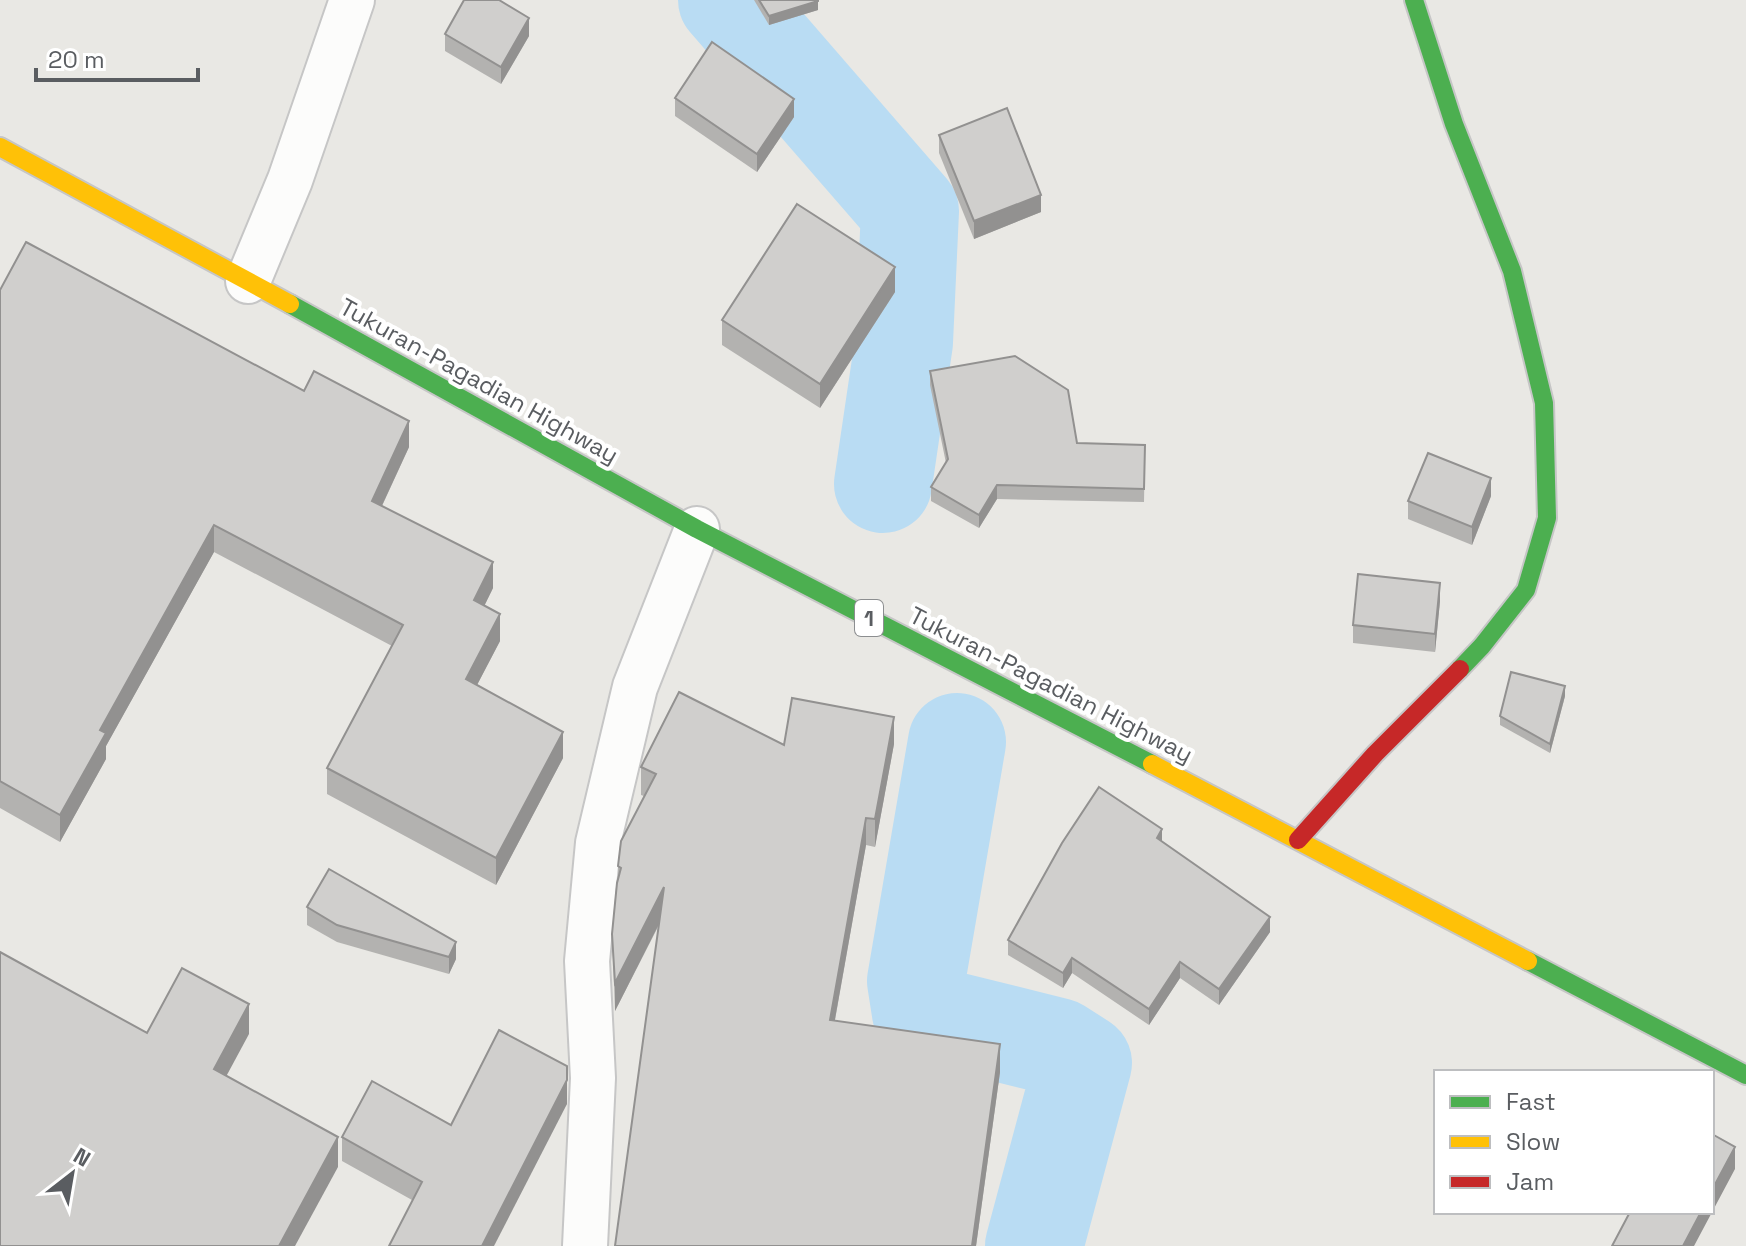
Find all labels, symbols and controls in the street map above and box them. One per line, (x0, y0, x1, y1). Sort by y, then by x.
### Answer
scale bar (36, 32, 198, 82)
text: 20 m (48, 44, 105, 75)
street label: Tukuran-Pagadian Highway (334, 291, 624, 470)
street label: Tukuran-Pagadian Highway (904, 599, 1198, 770)
road number: 1 (855, 600, 883, 636)
legend (1434, 1070, 1714, 1214)
text: Fast (1506, 1086, 1556, 1117)
text: Slow (1506, 1126, 1560, 1157)
north arrow (32, 1134, 112, 1214)
text: N (69, 1141, 96, 1173)
text: Jam (1506, 1166, 1554, 1197)

